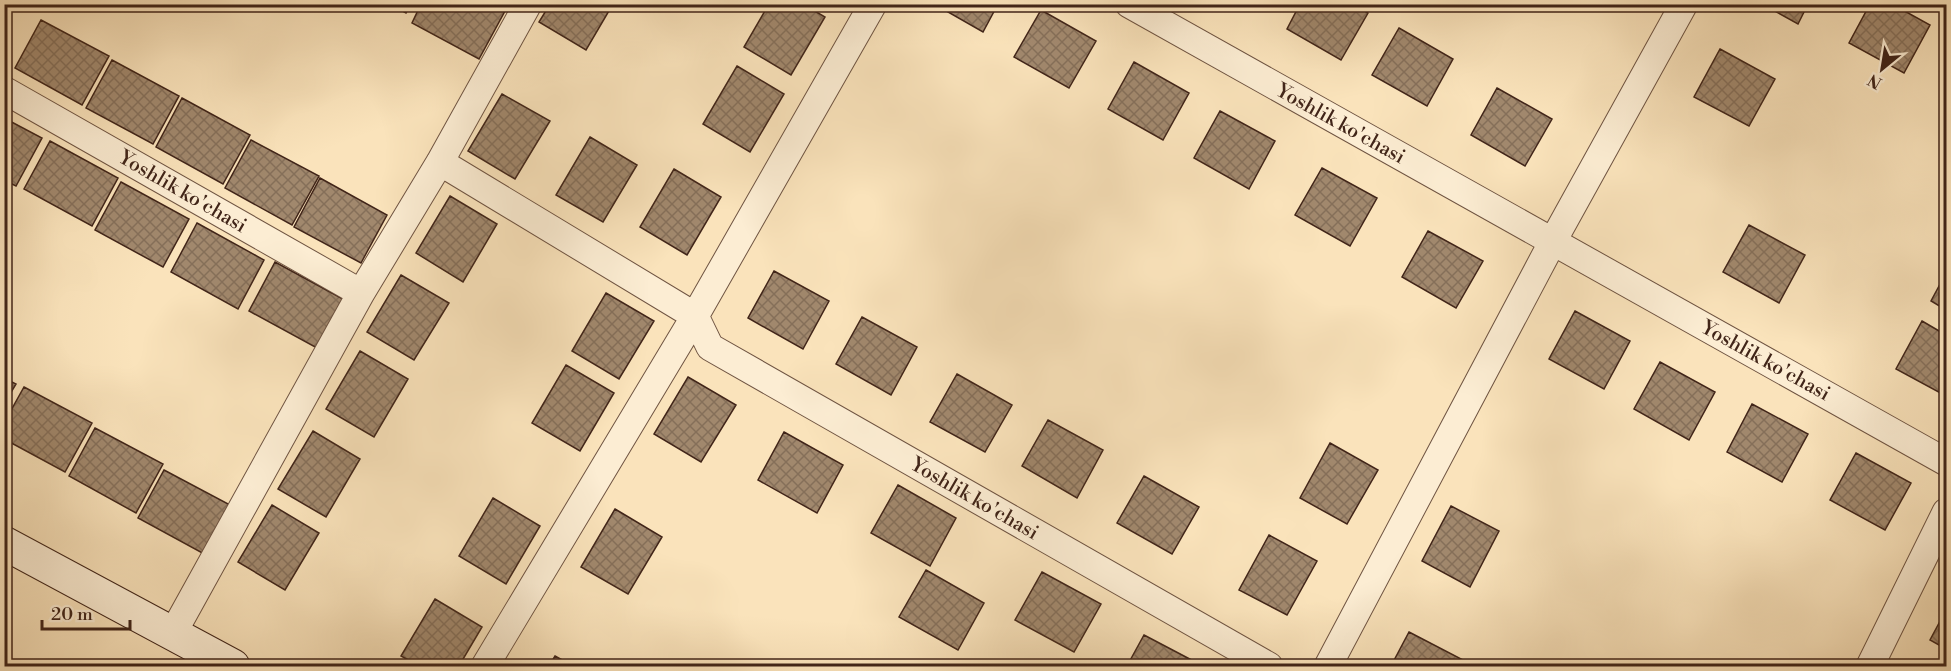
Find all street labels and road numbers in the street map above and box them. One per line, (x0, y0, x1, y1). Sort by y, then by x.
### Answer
street label: Yoshlik ko'chasi (1270, 78, 1410, 170)
street label: Yoshlik ko'chasi (113, 145, 251, 239)
street label: Yoshlik ko'chasi (1695, 315, 1835, 407)
street label: Yoshlik ko'chasi (905, 452, 1043, 546)

